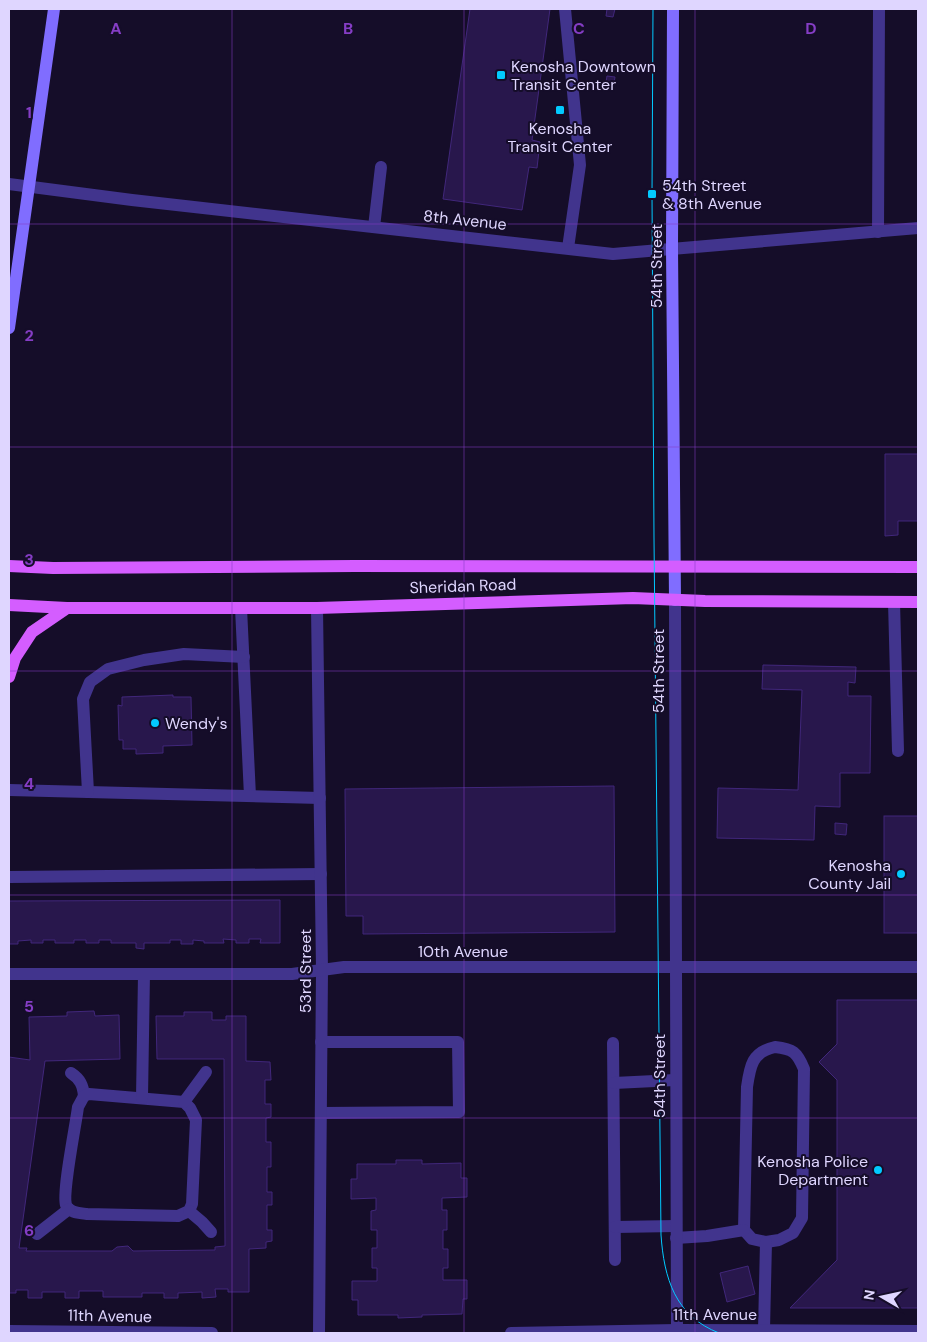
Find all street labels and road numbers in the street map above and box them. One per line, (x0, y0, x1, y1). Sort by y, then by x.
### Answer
street label: 8th Avenue (422, 205, 508, 235)
street label: 54th Street (646, 224, 667, 308)
street label: Sheridan Road (409, 574, 517, 598)
street label: 54th Street (648, 629, 669, 713)
street label: 53rd Street (295, 929, 316, 1013)
street label: 10th Avenue (418, 941, 508, 962)
street label: 54th Street (649, 1034, 670, 1118)
street label: 11th Avenue (673, 1304, 757, 1325)
street label: 11th Avenue (68, 1305, 152, 1327)

